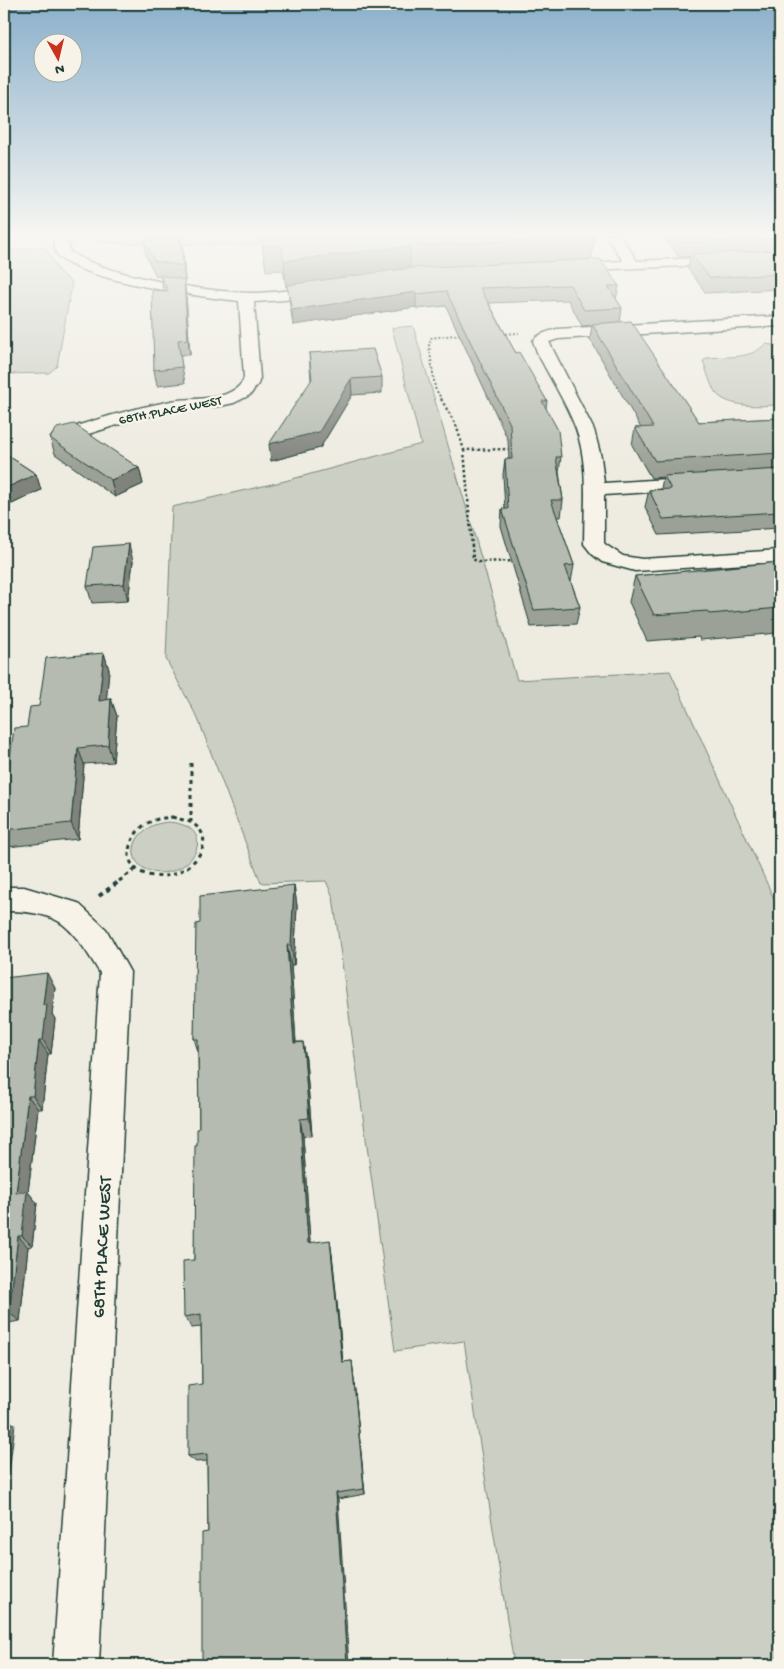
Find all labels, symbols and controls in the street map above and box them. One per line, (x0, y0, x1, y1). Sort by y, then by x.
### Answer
north arrow (32, 32, 82, 82)
text: N (54, 59, 65, 77)
street label: 68TH PLACE WEST (117, 393, 224, 430)
street label: 68TH PLACE WEST (88, 1175, 119, 1319)

